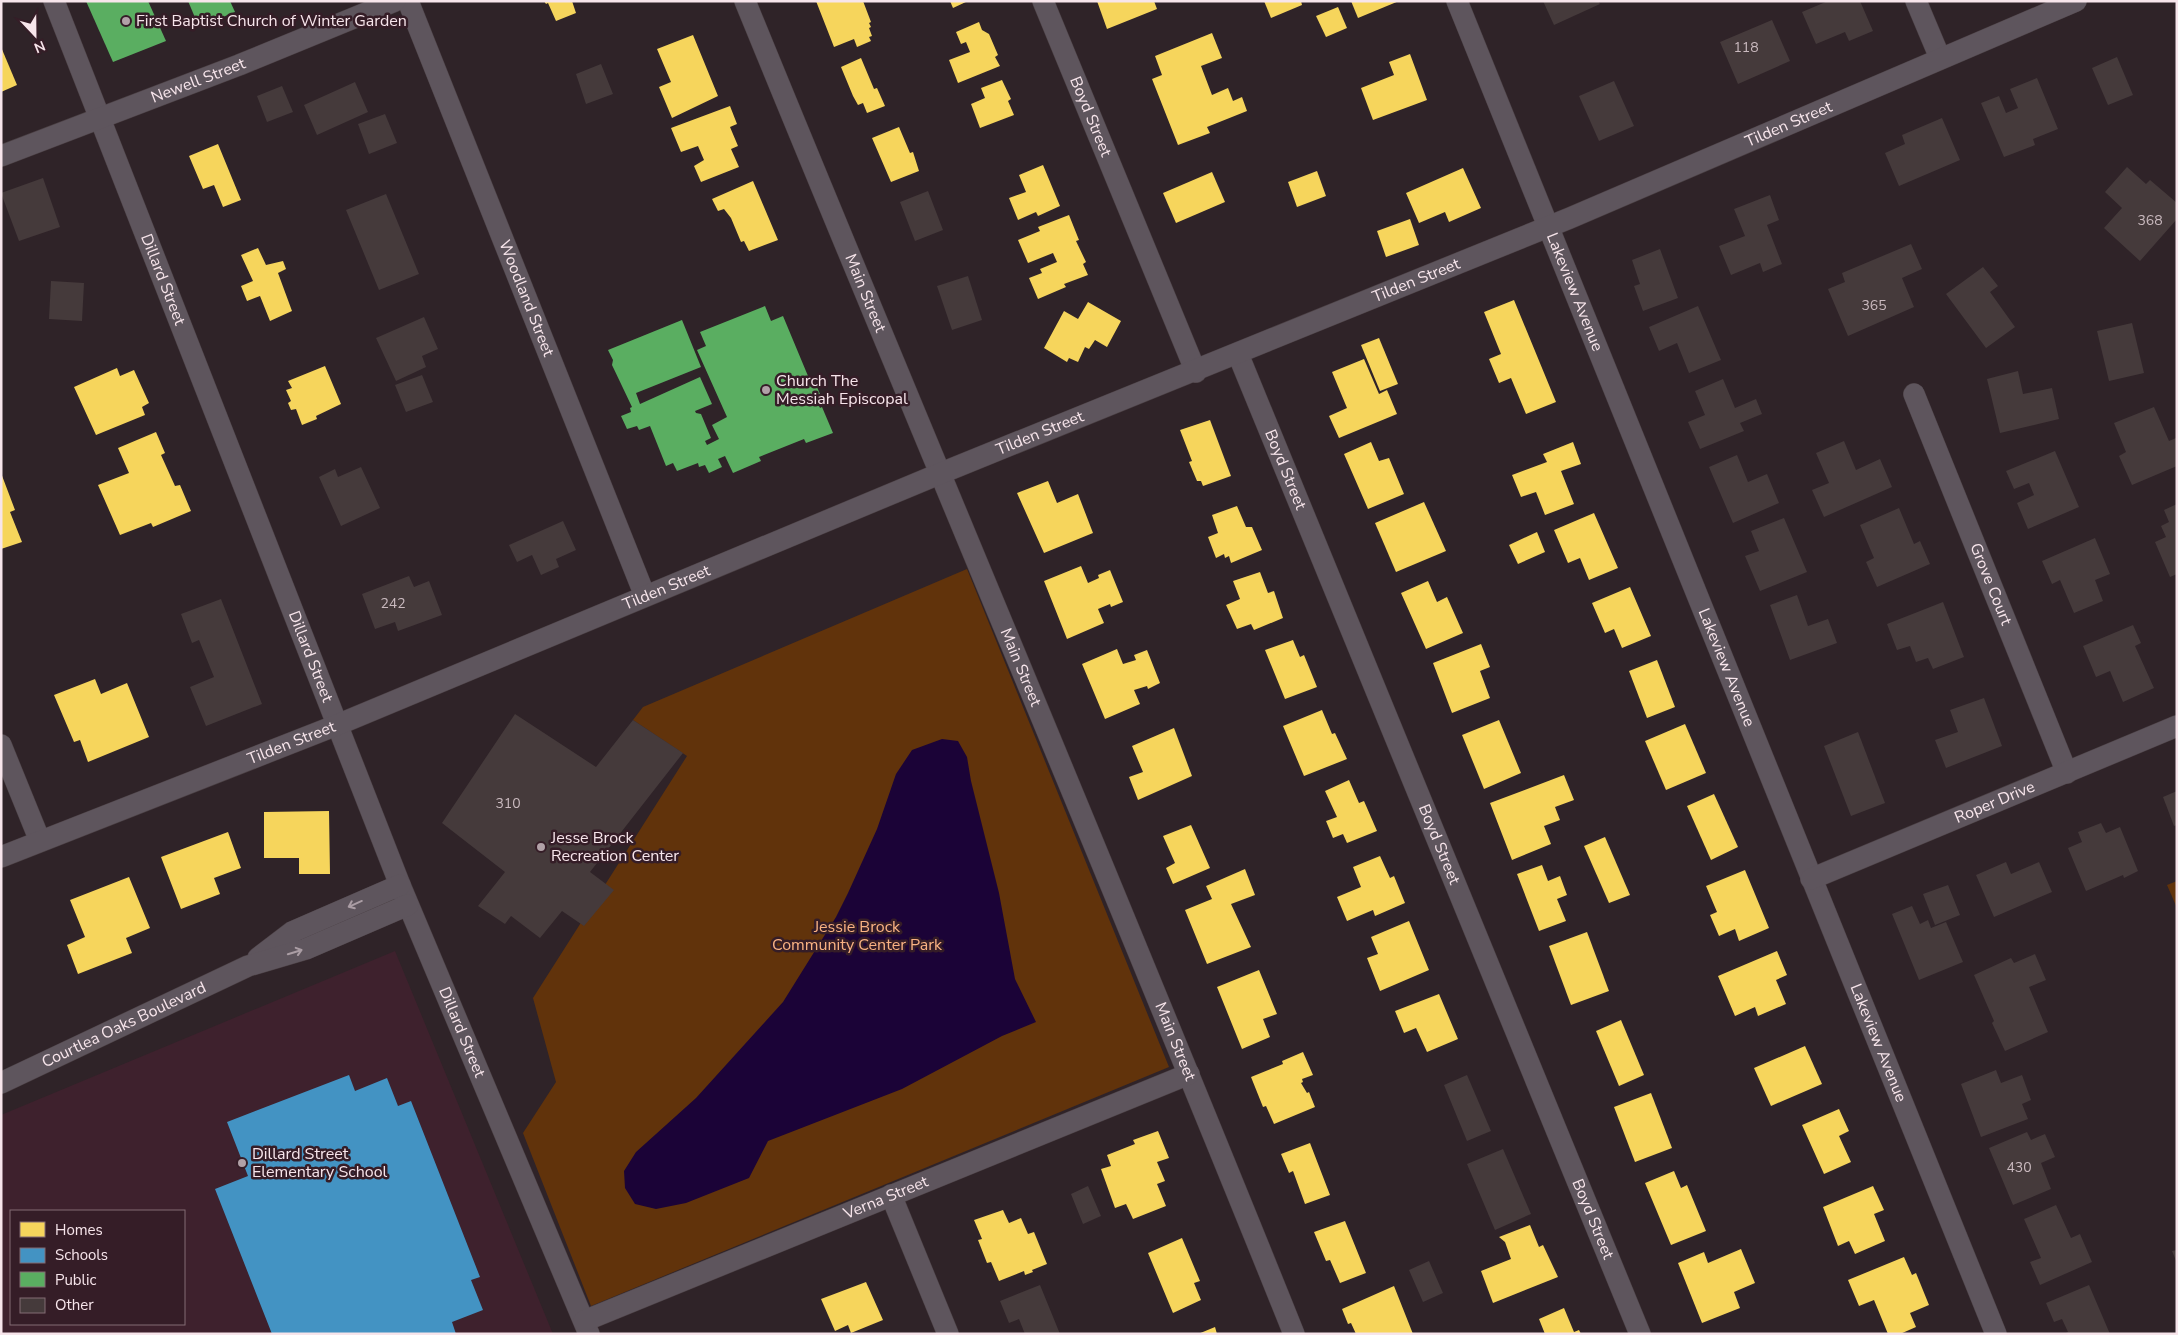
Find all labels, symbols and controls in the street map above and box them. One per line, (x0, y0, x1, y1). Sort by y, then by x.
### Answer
north arrow (10, 10, 60, 60)
place label: First Baptist Church of Winter Garden (136, 10, 407, 32)
marker: First Baptist Church of Winter Garden (120, 15, 132, 27)
text: N (31, 36, 48, 57)
house number: 118 (1733, 38, 1759, 57)
street label: Newell Street (148, 52, 249, 109)
street label: Boyd Street (1064, 73, 1117, 160)
street label: Tilden Street (1742, 96, 1836, 153)
house number: 368 (2137, 211, 2163, 230)
street label: Lakeview Avenue (1541, 230, 1609, 355)
street label: Dillard Street (135, 231, 191, 329)
street label: Woodland Street (493, 237, 560, 360)
street label: Main Street (839, 251, 892, 336)
street label: Tilden Street (1369, 253, 1463, 308)
house number: 365 (1861, 296, 1887, 315)
place label: Church The Messiah Episcopal (776, 370, 908, 410)
marker: Church The Messiah Episcopal (760, 384, 772, 396)
street label: Tilden Street (993, 405, 1087, 461)
street label: Boyd Street (1259, 426, 1312, 513)
street label: Grove Court (1964, 540, 2017, 629)
street label: Tilden Street (619, 559, 714, 616)
house number: 242 (380, 594, 406, 613)
street label: Lakeview Avenue (1693, 605, 1760, 730)
street label: Dillard Street (283, 608, 339, 706)
street label: Main Street (995, 625, 1047, 710)
street label: Tilden Street (244, 716, 339, 770)
street label: Roper Drive (1951, 776, 2038, 829)
house number: 310 (495, 794, 521, 813)
street label: Boyd Street (1413, 801, 1466, 888)
place label: Jesse Brock Recreation Center (550, 827, 679, 867)
marker: Jesse Brock Recreation Center (535, 841, 547, 853)
one-way arrow (348, 900, 363, 910)
park label: Jessie Brock Community Center Park (772, 916, 943, 956)
one-way arrow (287, 947, 303, 957)
street label: Courtlea Oaks Boulevard (38, 976, 210, 1073)
street label: Lakeview Avenue (1845, 981, 1912, 1106)
street label: Dillard Street (433, 984, 491, 1081)
street label: Main Street (1149, 999, 1201, 1084)
place label: Dillard Street Elementary School (252, 1143, 388, 1183)
marker: Dillard Street Elementary School (236, 1157, 248, 1169)
house number: 430 (2006, 1158, 2032, 1177)
street label: Verna Street (839, 1170, 932, 1225)
street label: Boyd Street (1567, 1176, 1619, 1263)
legend (10, 1210, 185, 1325)
text: Homes (55, 1220, 103, 1240)
text: Schools (55, 1245, 108, 1265)
text: Public (55, 1270, 96, 1290)
text: Other (55, 1295, 94, 1315)

